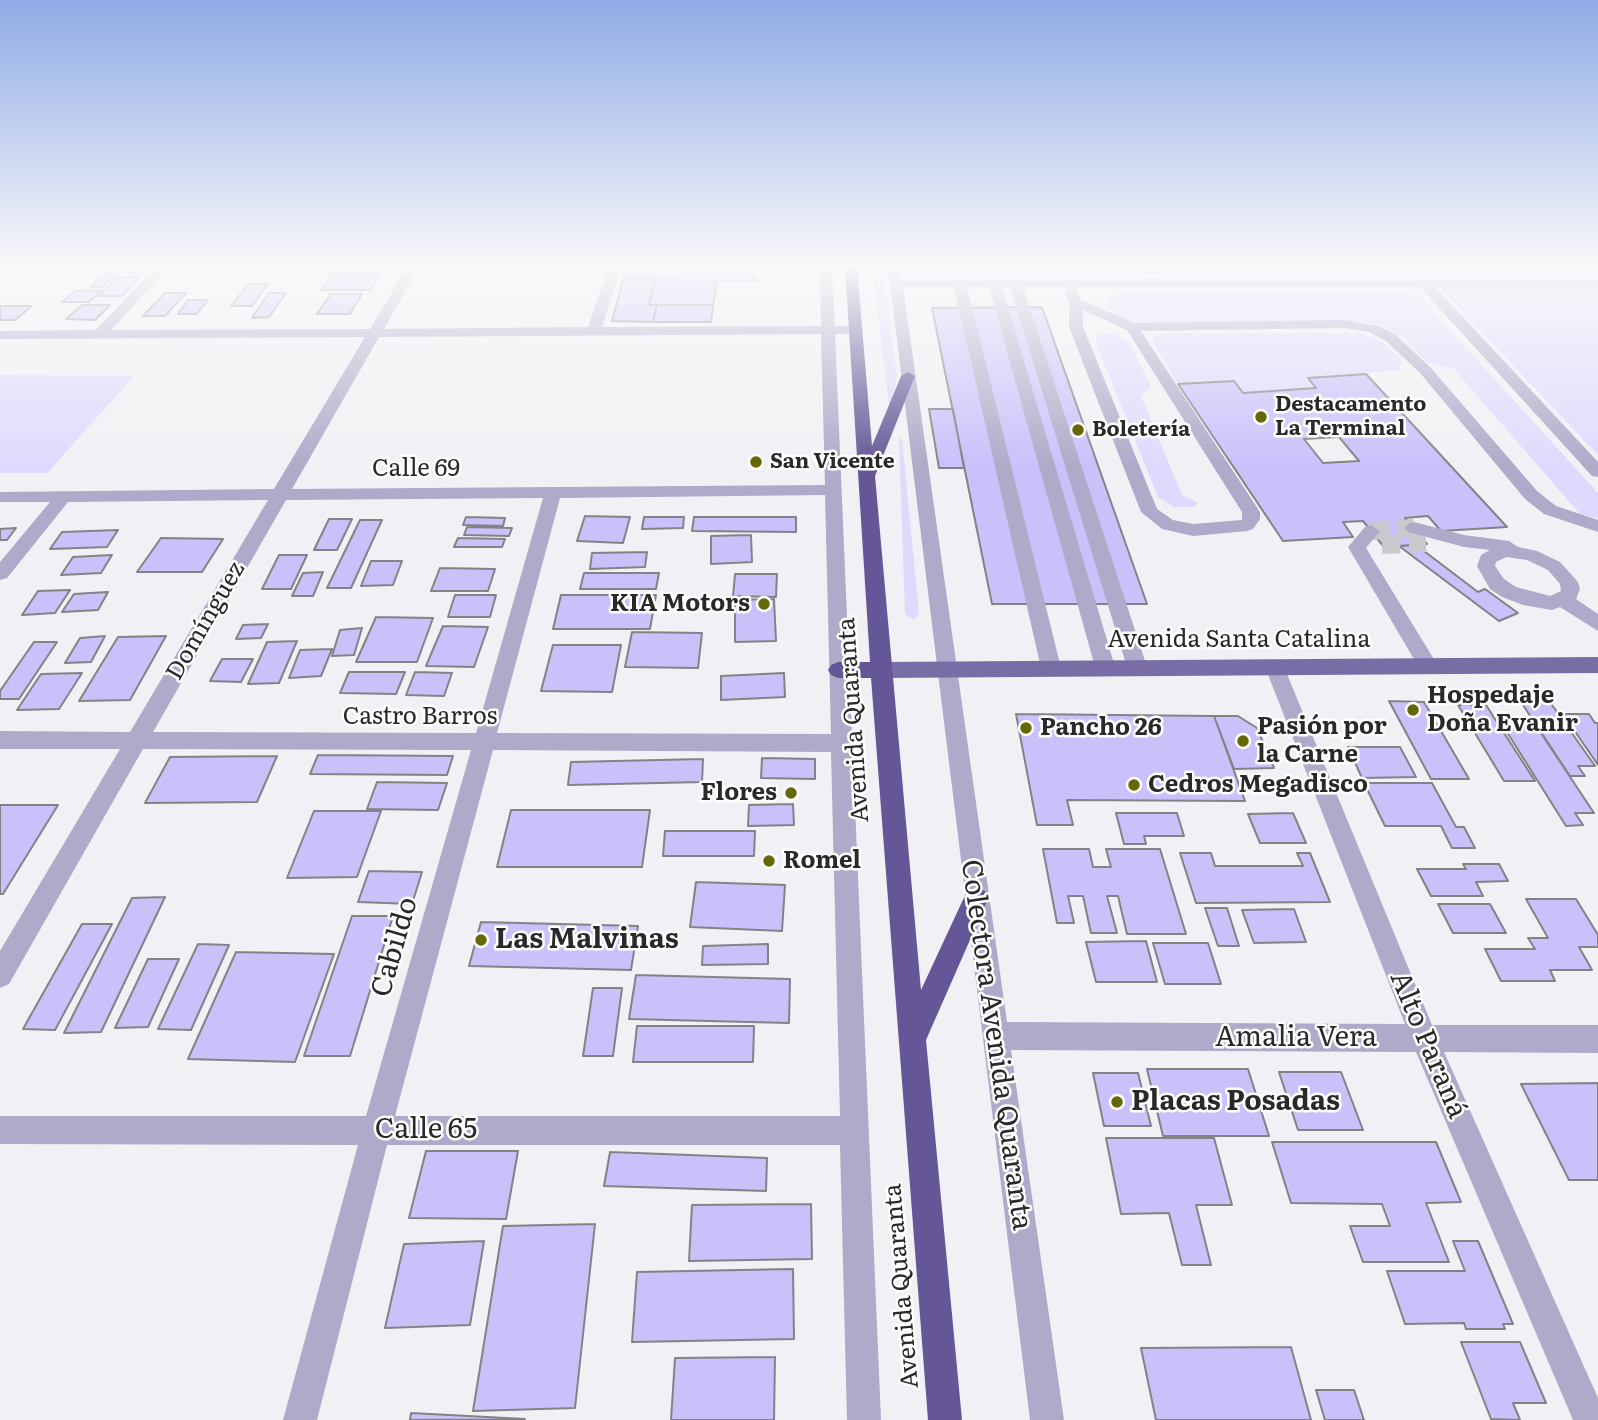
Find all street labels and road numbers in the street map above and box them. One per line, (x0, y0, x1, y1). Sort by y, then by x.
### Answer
street label: Calle 69 (372, 455, 460, 483)
street label: Domínguez (161, 557, 251, 685)
street label: Avenida Quaranta (832, 617, 876, 823)
street label: Avenida Santa Catalina (1108, 626, 1370, 654)
street label: Castro Barros (343, 703, 497, 731)
street label: Colectora Avenida Quaranta (953, 857, 1039, 1233)
street label: Cabildo (365, 893, 425, 1001)
street label: Alto Paraná (1382, 967, 1474, 1123)
street label: Amalia Vera (1215, 1021, 1377, 1055)
street label: Calle 65 (375, 1113, 477, 1147)
street label: Avenida Quaranta (879, 1182, 925, 1390)

